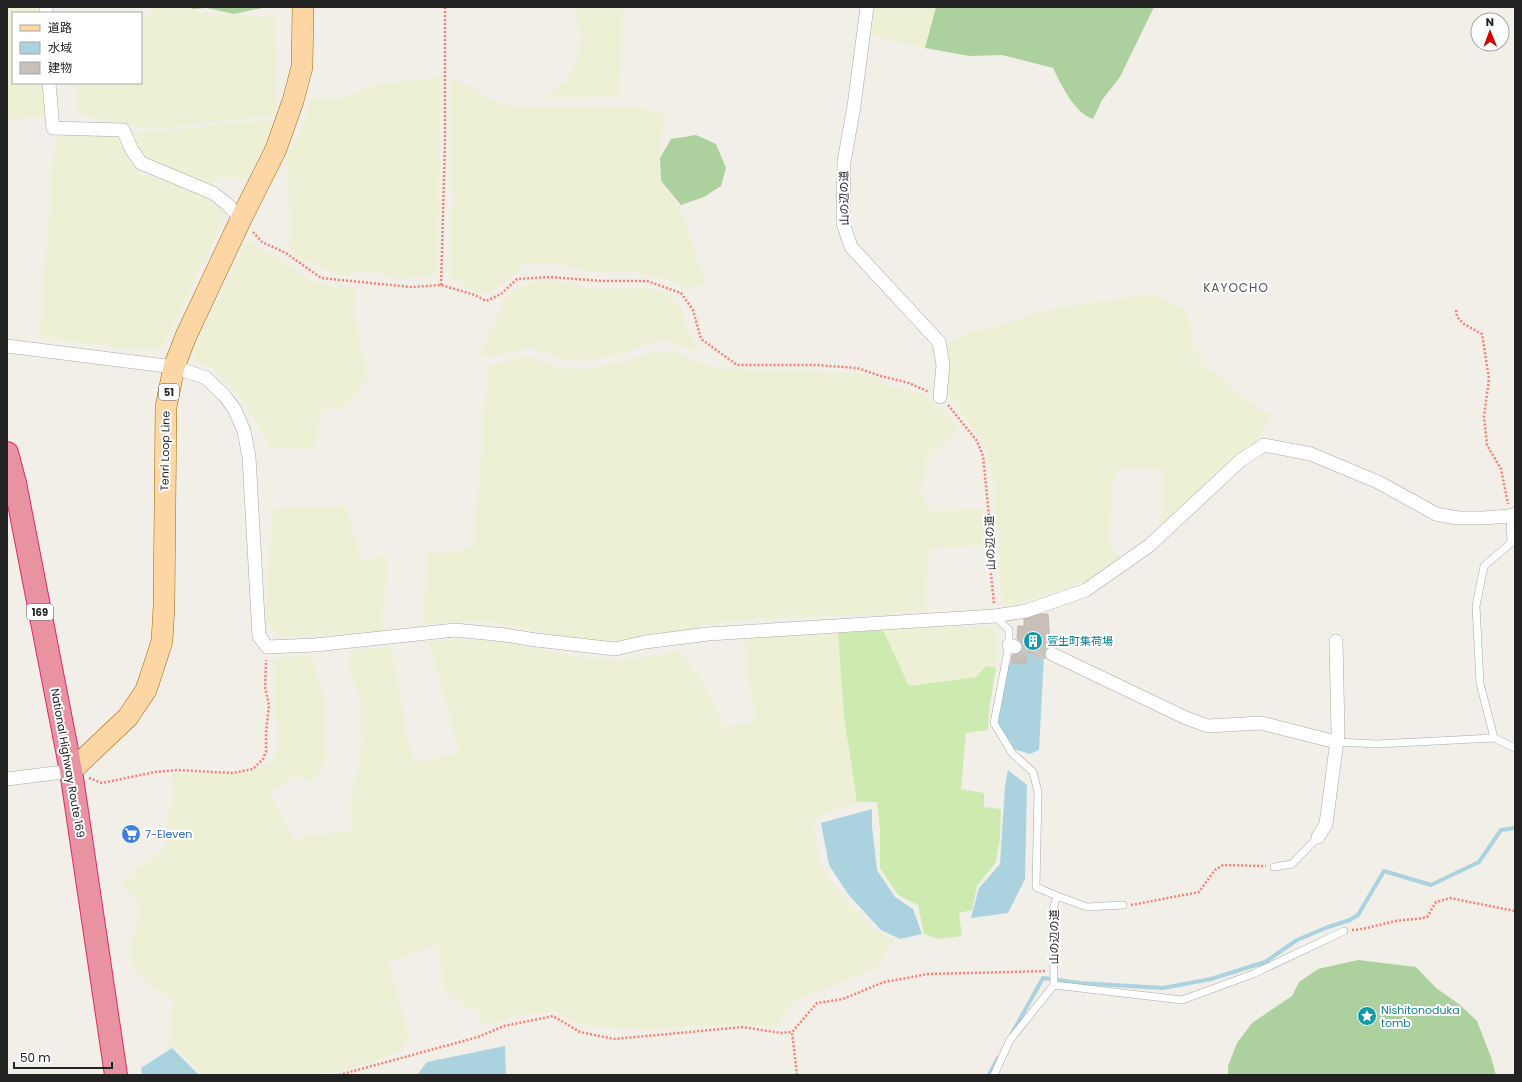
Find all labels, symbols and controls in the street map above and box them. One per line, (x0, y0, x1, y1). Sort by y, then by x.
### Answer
legend (12, 12, 142, 84)
north arrow (1470, 12, 1510, 52)
text: N (1486, 14, 1494, 30)
text: 道路 (48, 19, 72, 36)
text: 水域 (48, 39, 72, 56)
text: 建物 (48, 59, 72, 76)
street label: 山の辺の道 (836, 170, 852, 226)
district label: KAYOCHO (1203, 279, 1269, 296)
road number: 51 (159, 384, 179, 400)
street label: Tenri Loop Line (156, 411, 174, 491)
street label: 山の辺の道 (981, 515, 999, 571)
road number: 169 (27, 604, 53, 620)
building icon: 萱生町集荷場 (1022, 630, 1044, 652)
place label: 萱生町集荷場 (1047, 633, 1113, 649)
street label: National Highway Route 169 (47, 687, 89, 839)
supermarket icon: 7-Eleven (120, 823, 142, 845)
place label: 7-Eleven (145, 826, 192, 842)
street label: 山の辺の道 (1046, 910, 1062, 965)
place label: Nishitonoduka tomb (1381, 1002, 1460, 1031)
place icon: Nishitonoduka tomb (1356, 1005, 1378, 1027)
scale bar (14, 1044, 112, 1070)
text: 50 m (20, 1049, 51, 1066)

